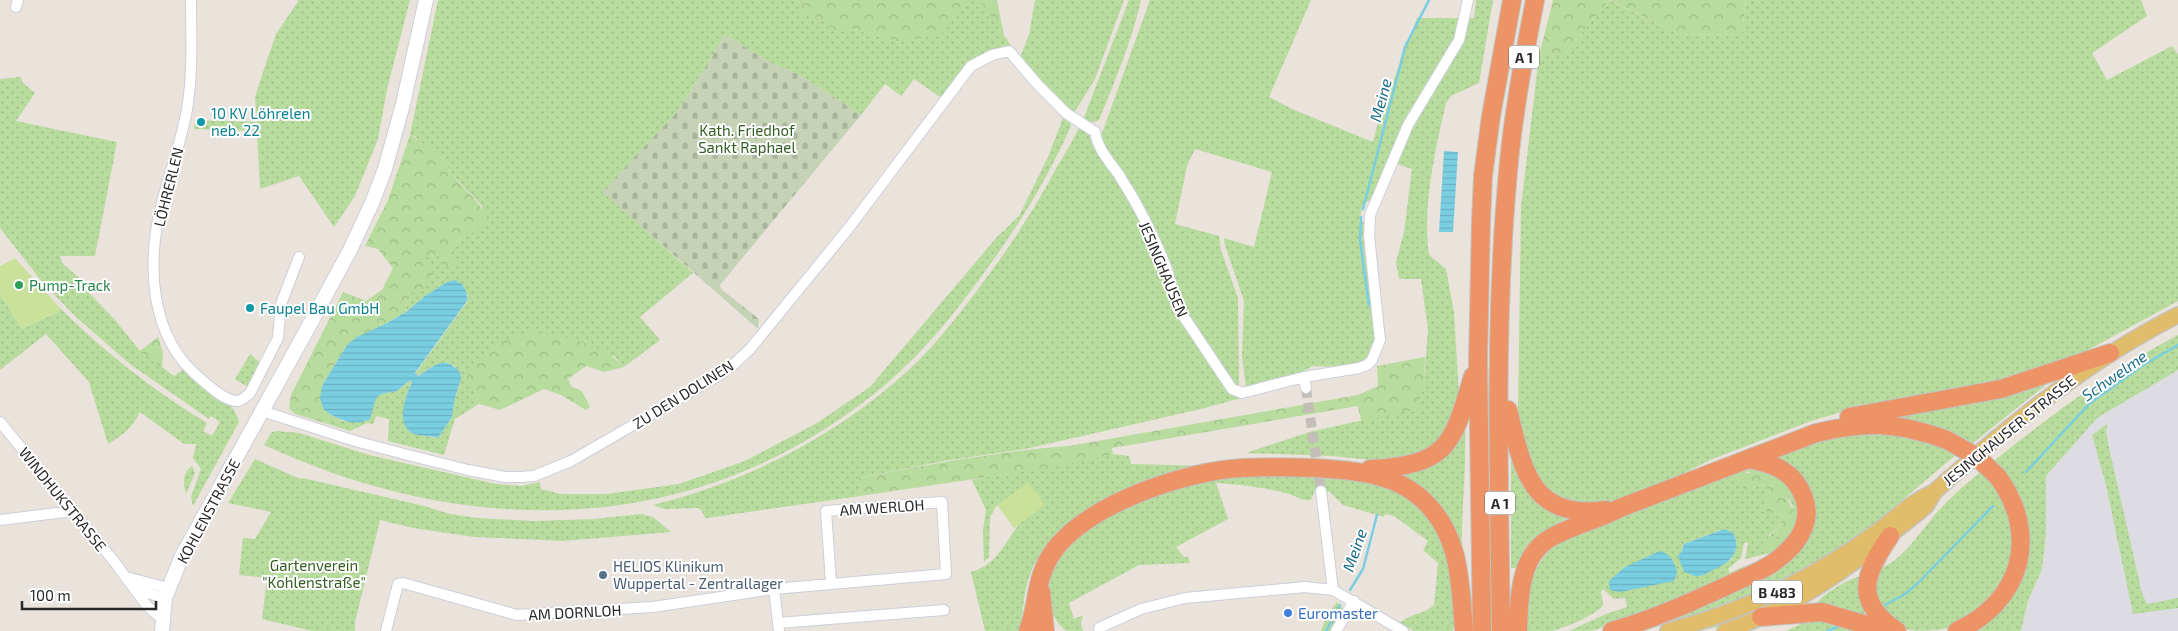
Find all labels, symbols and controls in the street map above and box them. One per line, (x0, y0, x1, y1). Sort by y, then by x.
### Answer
road number: A 1 (1509, 46, 1539, 68)
water label: Meine (1365, 76, 1395, 124)
place label: 10 KV Löhrelen neb. 22 (211, 104, 310, 139)
marker: 10 KV Löhrelen neb. 22 (195, 116, 207, 128)
park label: Kath. Friedhof Sankt Raphael (698, 121, 796, 156)
street label: LÖHRERLEN (149, 145, 187, 229)
street label: JESINGHAUSEN (1136, 218, 1192, 320)
place label: Pump-Track (29, 276, 111, 294)
marker: Pump-Track (13, 279, 25, 291)
place label: Faupel Bau GmbH (260, 299, 379, 317)
marker: Faupel Bau GmbH (244, 302, 256, 314)
water label: Schwelme (2078, 345, 2151, 404)
street label: ZU DEN DOLINEN (629, 356, 737, 432)
street label: JESINGHAUSER STRASSE (1939, 371, 2079, 489)
street label: WINDHUKSTRASSE (16, 443, 110, 555)
street label: KOHLENSTRASSE (173, 455, 243, 567)
road number: A 1 (1485, 492, 1515, 514)
street label: AM WERLOH (839, 495, 925, 519)
water label: Meine (1338, 526, 1370, 574)
park label: Gartenverein "Kohlenstraße" (262, 556, 366, 591)
place label: HELIOS Klinikum Wuppertal - Zentrallager (613, 557, 783, 592)
marker: HELIOS Klinikum Wuppertal - Zentrallager (597, 569, 609, 581)
scale bar (22, 578, 156, 610)
road number: B 483 (1752, 580, 1802, 604)
text: 100 m (30, 586, 71, 604)
street label: AM DORNLOH (528, 601, 622, 623)
place label: Euromaster (1298, 604, 1378, 622)
marker: Euromaster (1282, 607, 1294, 619)

